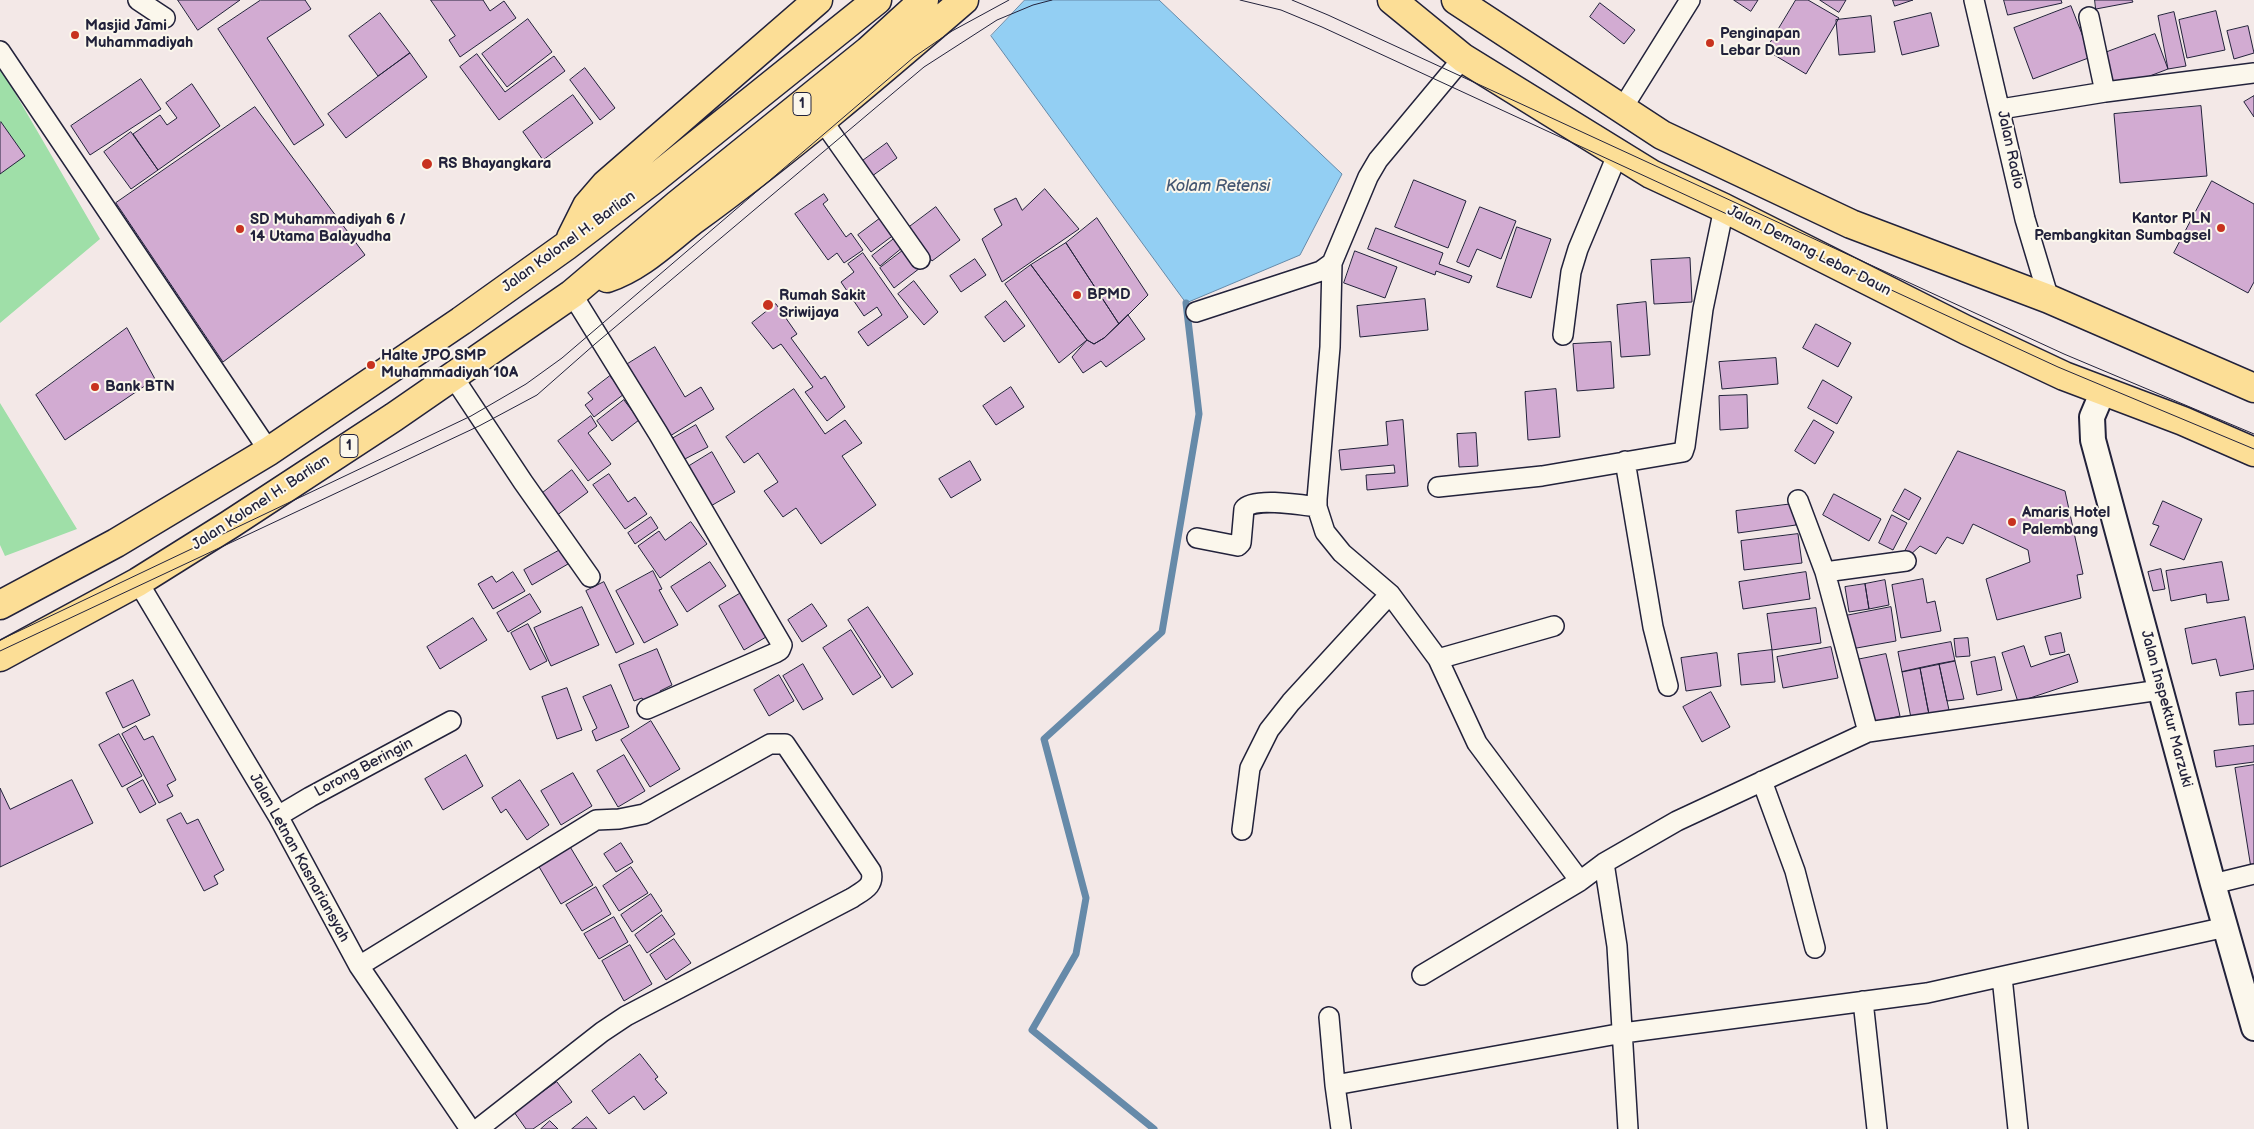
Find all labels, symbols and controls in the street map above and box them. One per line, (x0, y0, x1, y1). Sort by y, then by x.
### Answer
place label: Masjid Jami Muhammadiyah (85, 17, 193, 52)
place label: Penginapan Lebar Daun (1720, 25, 1800, 60)
marker: Masjid Jami Muhammadiyah (69, 29, 81, 41)
marker: Penginapan Lebar Daun (1704, 37, 1716, 49)
road number: 1 (793, 92, 811, 116)
street label: Jalan Radio (1993, 109, 2027, 191)
place label: RS Bhayangkara (438, 155, 551, 173)
marker: RS Bhayangkara (420, 157, 434, 171)
water label: Kolam Retensi (1166, 177, 1270, 197)
street label: Jalan Kolonel H. Barlian (499, 187, 639, 297)
street label: Jalan Demang Lebar Daun (1724, 202, 1894, 300)
place label: Kantor PLN Pembangkitan Sumbagsel (2034, 210, 2211, 245)
place label: SD Muhammadiyah 6 / 14 Utama Balayudha (250, 211, 406, 246)
marker: Kantor PLN Pembangkitan Sumbagsel (2215, 222, 2227, 234)
marker: SD Muhammadiyah 6 / 14 Utama Balayudha (234, 223, 246, 235)
place label: BPMD (1087, 286, 1130, 304)
place label: Rumah Sakit Sriwijaya (779, 287, 866, 322)
marker: BPMD (1071, 289, 1083, 301)
marker: Rumah Sakit Sriwijaya (761, 298, 775, 312)
place label: Halte JPO SMP Muhammadiyah 10A (381, 347, 518, 382)
marker: Halte JPO SMP Muhammadiyah 10A (365, 359, 377, 371)
place label: Bank BTN (105, 378, 175, 396)
marker: Bank BTN (89, 381, 101, 393)
road number: 1 (340, 434, 358, 458)
street label: Jalan Kolonel H. Barlian (189, 452, 333, 554)
place label: Amaris Hotel Palembang (2022, 504, 2110, 539)
marker: Amaris Hotel Palembang (2006, 516, 2018, 528)
street label: Jalan Inspektur Marzuki (2136, 628, 2196, 790)
street label: Lorong Beringin (312, 735, 416, 801)
street label: Jalan Letnan Kasnariansyah (245, 770, 353, 946)

